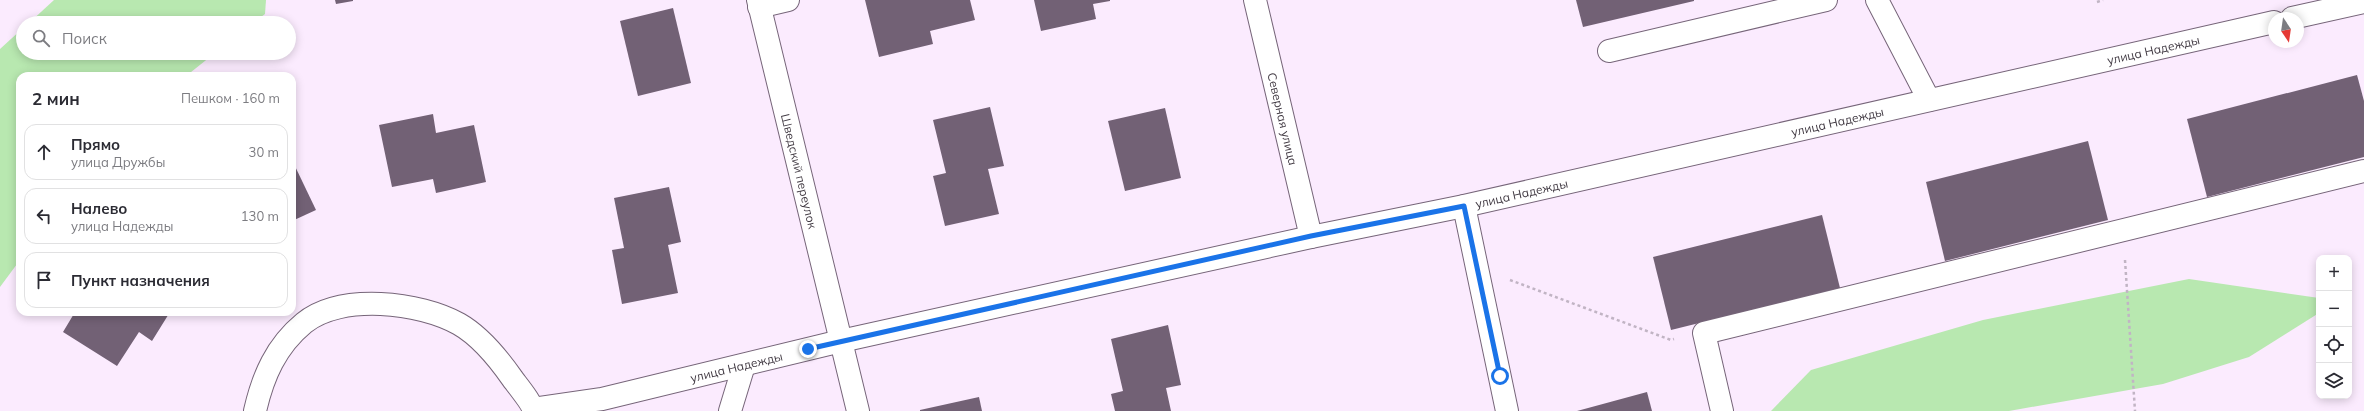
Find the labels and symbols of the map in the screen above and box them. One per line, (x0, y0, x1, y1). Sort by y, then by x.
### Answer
north arrow (2268, 12, 2304, 48)
street label: улица Надежды (2106, 32, 2201, 67)
street label: Северная улица (1265, 71, 1301, 167)
street label: улица Надежды (1790, 103, 1885, 139)
street label: Шведский переулок (778, 112, 821, 231)
street label: улица Надежды (1474, 175, 1569, 211)
route end (799, 340, 817, 358)
street label: улица Надежды (689, 348, 784, 385)
route start (1491, 367, 1509, 385)

